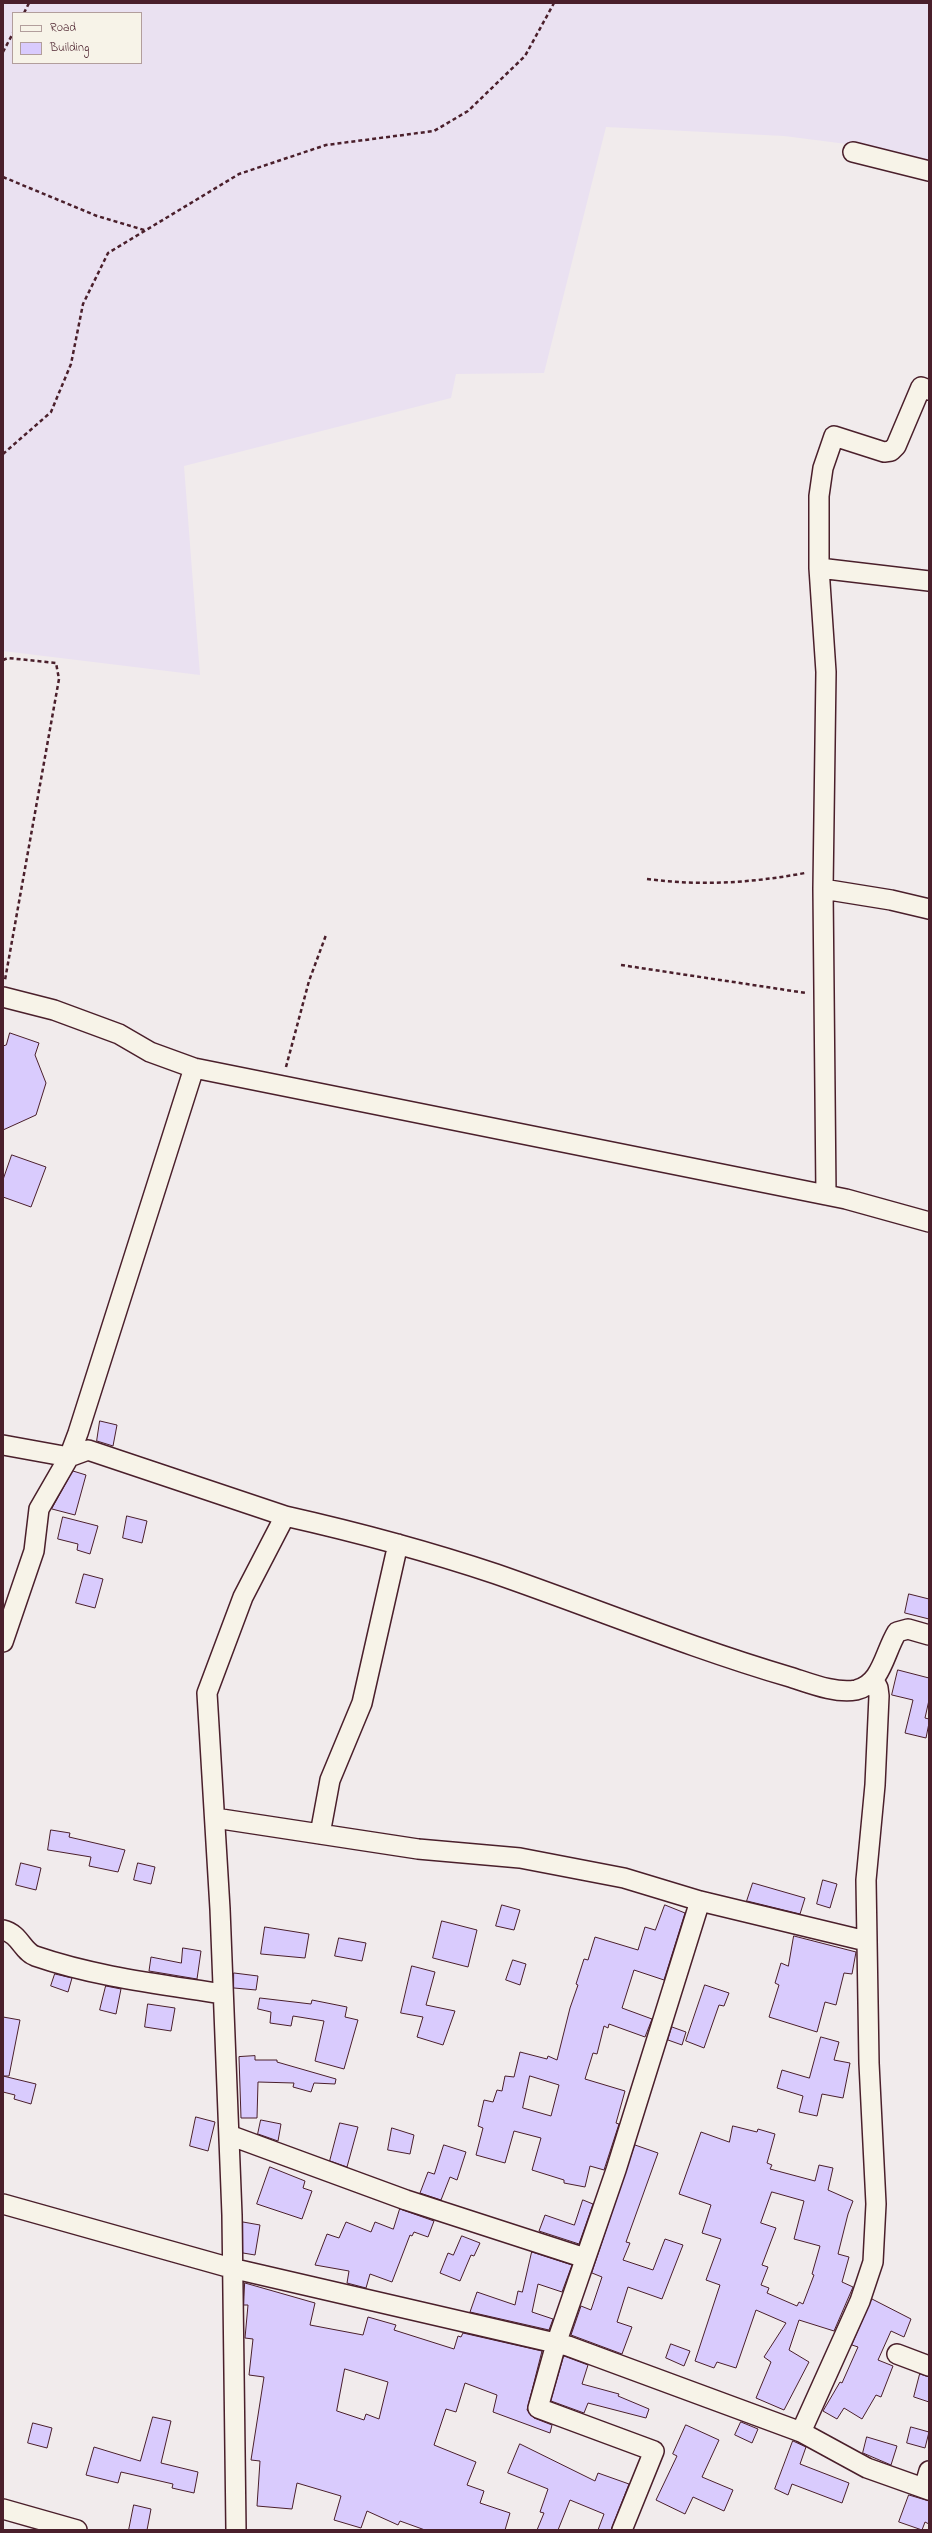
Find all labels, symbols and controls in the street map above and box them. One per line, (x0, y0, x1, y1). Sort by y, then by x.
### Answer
legend (12, 12, 142, 64)
text: Road (50, 19, 76, 37)
text: Building (50, 39, 89, 57)

